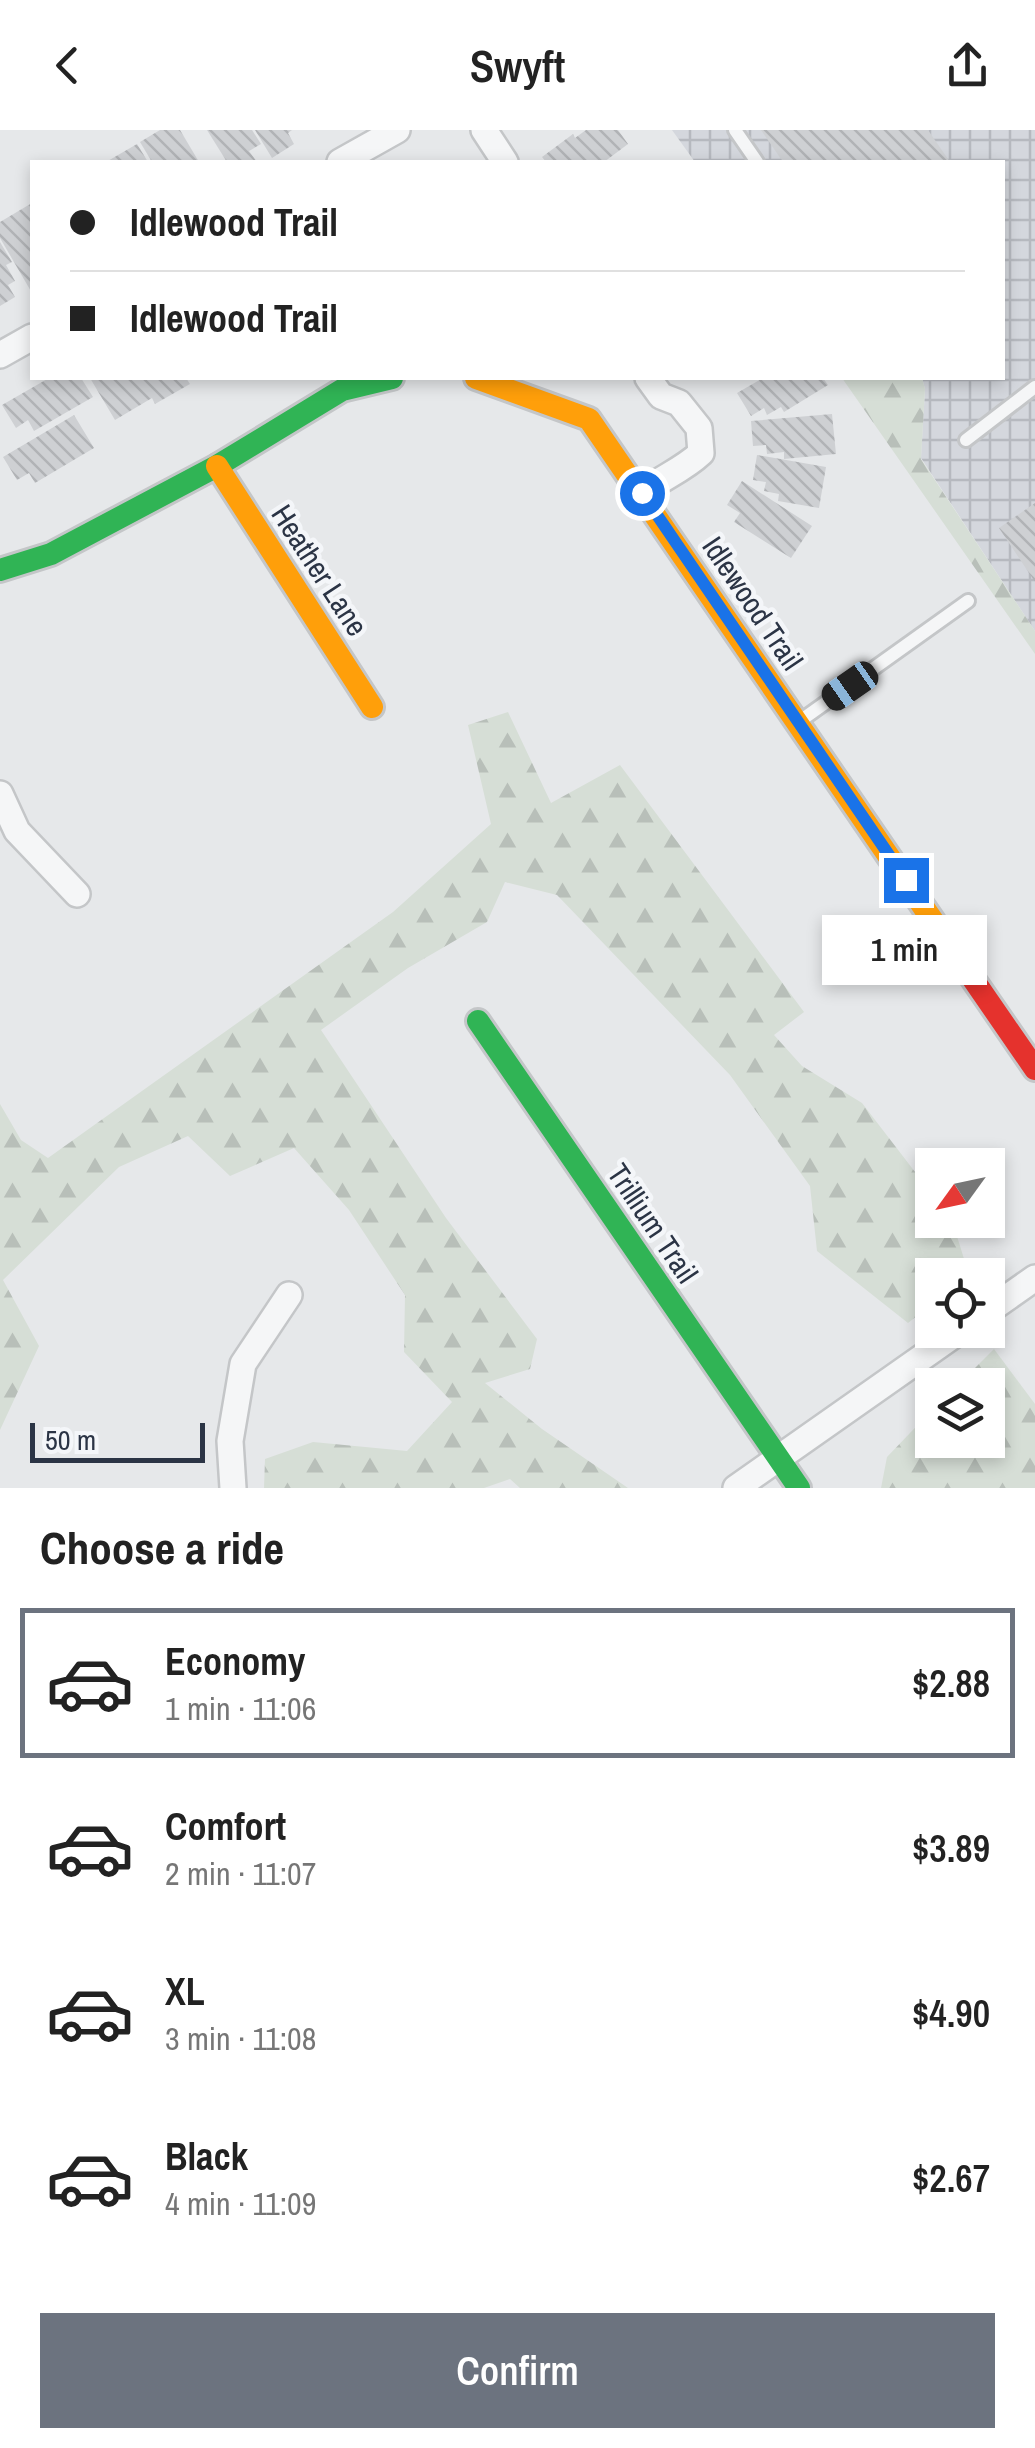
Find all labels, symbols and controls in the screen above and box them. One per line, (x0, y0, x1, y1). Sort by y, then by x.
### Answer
text: Swyft (470, 35, 565, 96)
icon: back (40, 38, 95, 93)
icon: share (940, 38, 995, 93)
text: Idlewood Trail (130, 197, 338, 248)
text: Idlewood Trail (130, 293, 338, 344)
route start (620, 471, 665, 516)
street label: Heather Lane (263, 497, 377, 643)
street label: Idlewood Trail (694, 528, 812, 678)
car (817, 657, 883, 715)
route end (884, 858, 929, 903)
callout: 1 min (824, 915, 988, 985)
text: 1 min (871, 928, 938, 971)
north arrow (915, 1148, 1005, 1238)
map controls (915, 1148, 1005, 1458)
street label: Trillium Trail (598, 1156, 708, 1290)
button: locate (915, 1258, 1005, 1348)
button: layers (915, 1368, 1005, 1458)
scale bar (30, 1418, 205, 1462)
text: 50 m (45, 1421, 96, 1459)
text: Choose a ride (40, 1517, 284, 1578)
text: Economy (165, 1636, 305, 1687)
icon: car (45, 1638, 135, 1728)
text: $2.88 (912, 1658, 990, 1709)
text: 1 min · 11:06 (165, 1687, 316, 1730)
text: Comfort (165, 1801, 286, 1852)
icon: car (45, 1803, 135, 1893)
text: $3.89 (912, 1823, 990, 1874)
text: 2 min · 11:07 (165, 1852, 316, 1895)
text: XL (165, 1966, 205, 2017)
icon: car (45, 1968, 135, 2058)
text: $4.90 (912, 1988, 990, 2039)
text: 3 min · 11:08 (165, 2017, 316, 2060)
text: Black (165, 2131, 248, 2182)
icon: car (45, 2133, 135, 2223)
text: $2.67 (912, 2153, 990, 2204)
text: 4 min · 11:09 (165, 2182, 316, 2225)
button: Confirm (40, 2313, 995, 2428)

